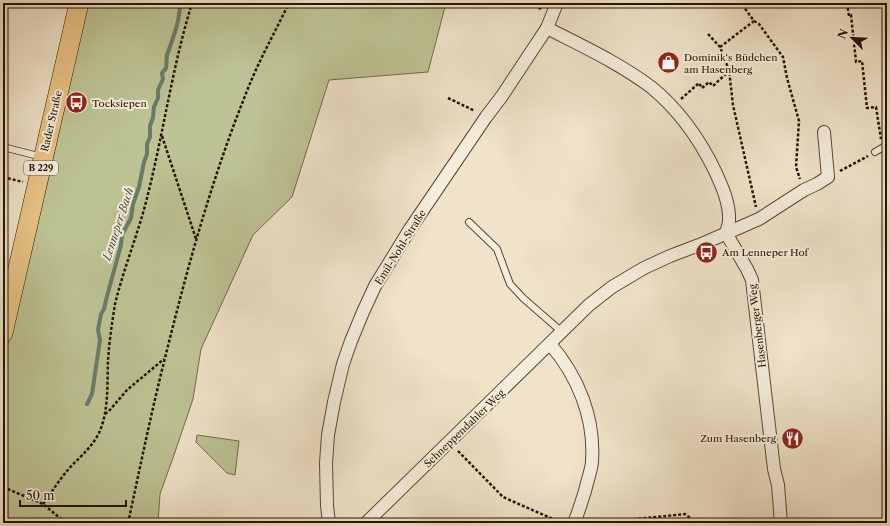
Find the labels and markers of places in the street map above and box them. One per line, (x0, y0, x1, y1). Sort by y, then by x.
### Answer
shop icon: Dominik‘s Büdchen am Hasenberg (655, 50, 681, 76)
place label: Dominik‘s Büdchen am Hasenberg (684, 51, 778, 76)
bus stop icon: Tocksiepen (64, 90, 90, 116)
place label: Tocksiepen (92, 97, 147, 110)
bus stop icon: Am Lenneper Hof (693, 239, 719, 265)
place label: Am Lenneper Hof (721, 246, 810, 259)
restaurant icon: Zum Hasenberg (779, 425, 805, 451)
place label: Zum Hasenberg (700, 432, 777, 445)

